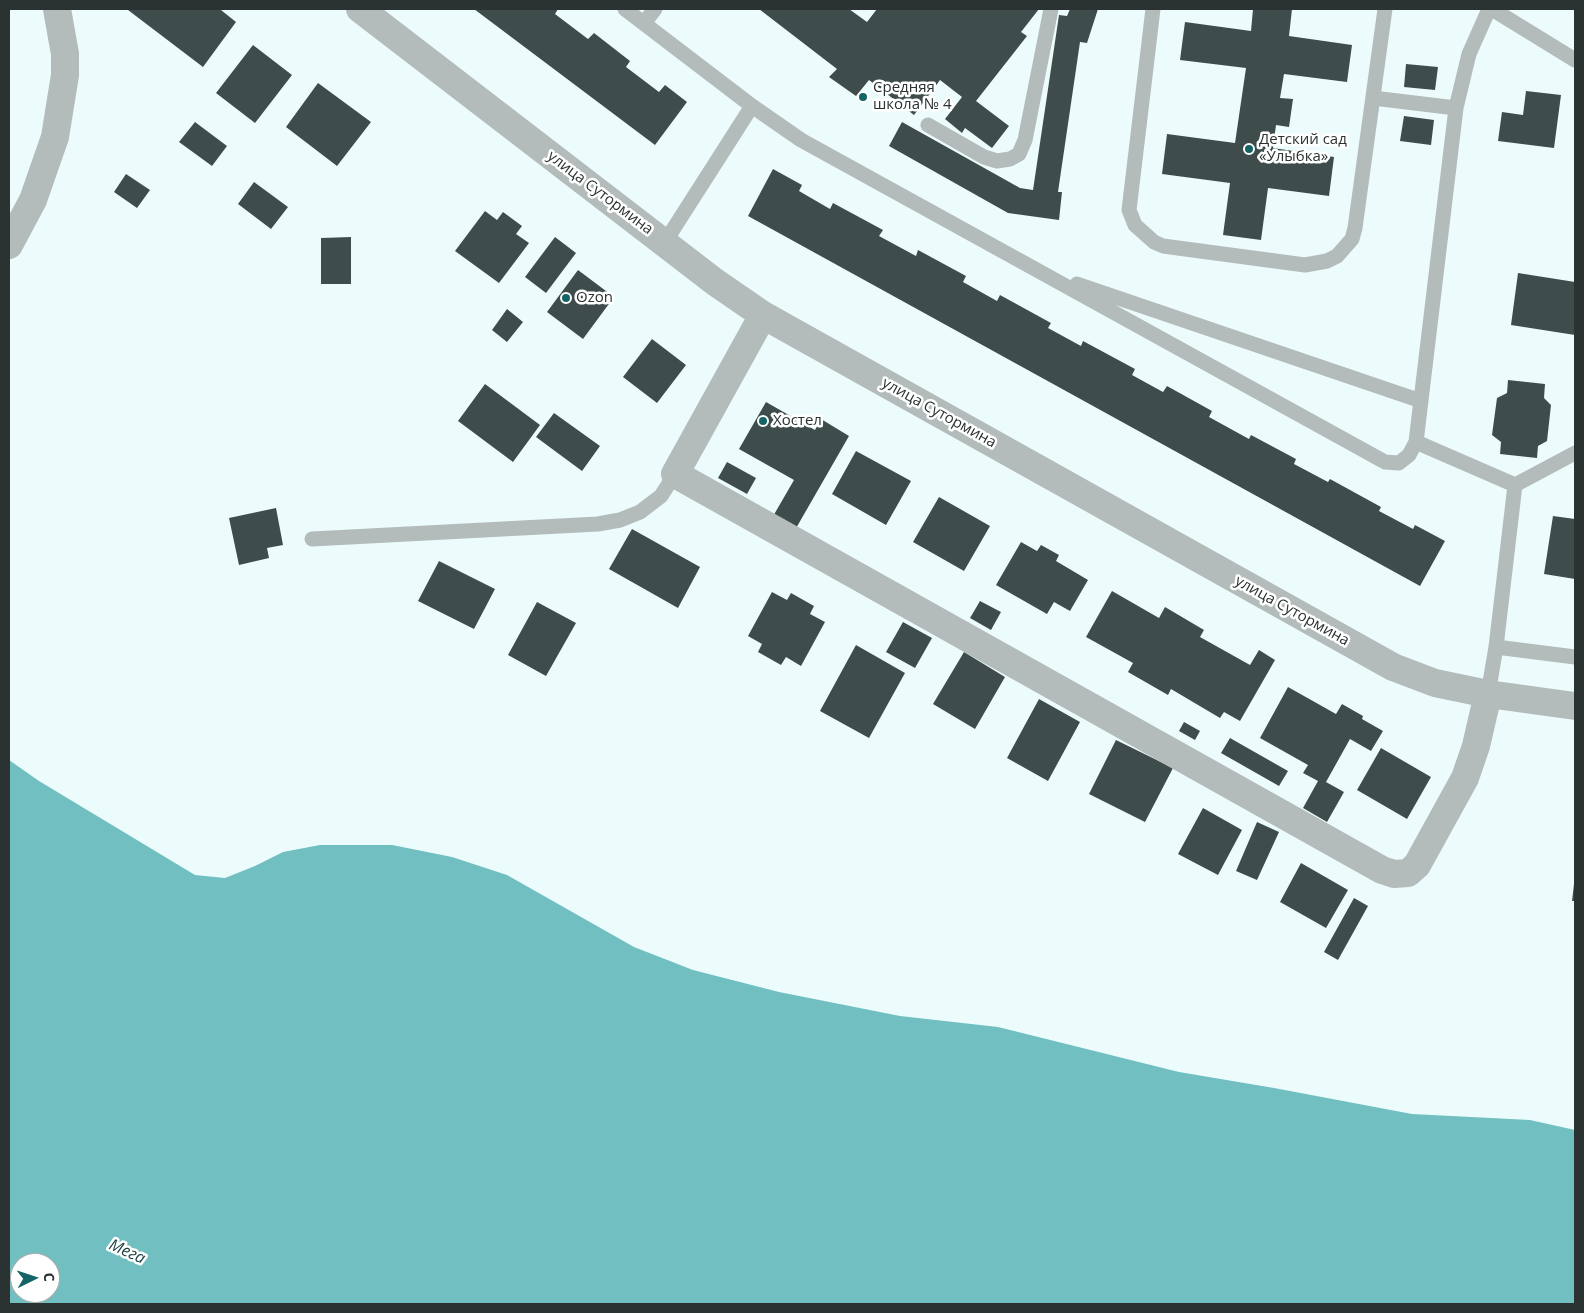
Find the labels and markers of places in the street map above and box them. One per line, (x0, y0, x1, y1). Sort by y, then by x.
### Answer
place label: Средняя школа № 4 (873, 79, 952, 114)
marker: Средняя школа № 4 (857, 91, 869, 103)
place label: Детский сад «Улыбка» (1259, 131, 1347, 166)
marker: Детский сад «Улыбка» (1243, 143, 1255, 155)
place label: Ozon (576, 289, 613, 307)
marker: Ozon (560, 292, 572, 304)
place label: Хостел (773, 412, 822, 430)
marker: Хостел (757, 415, 769, 427)

